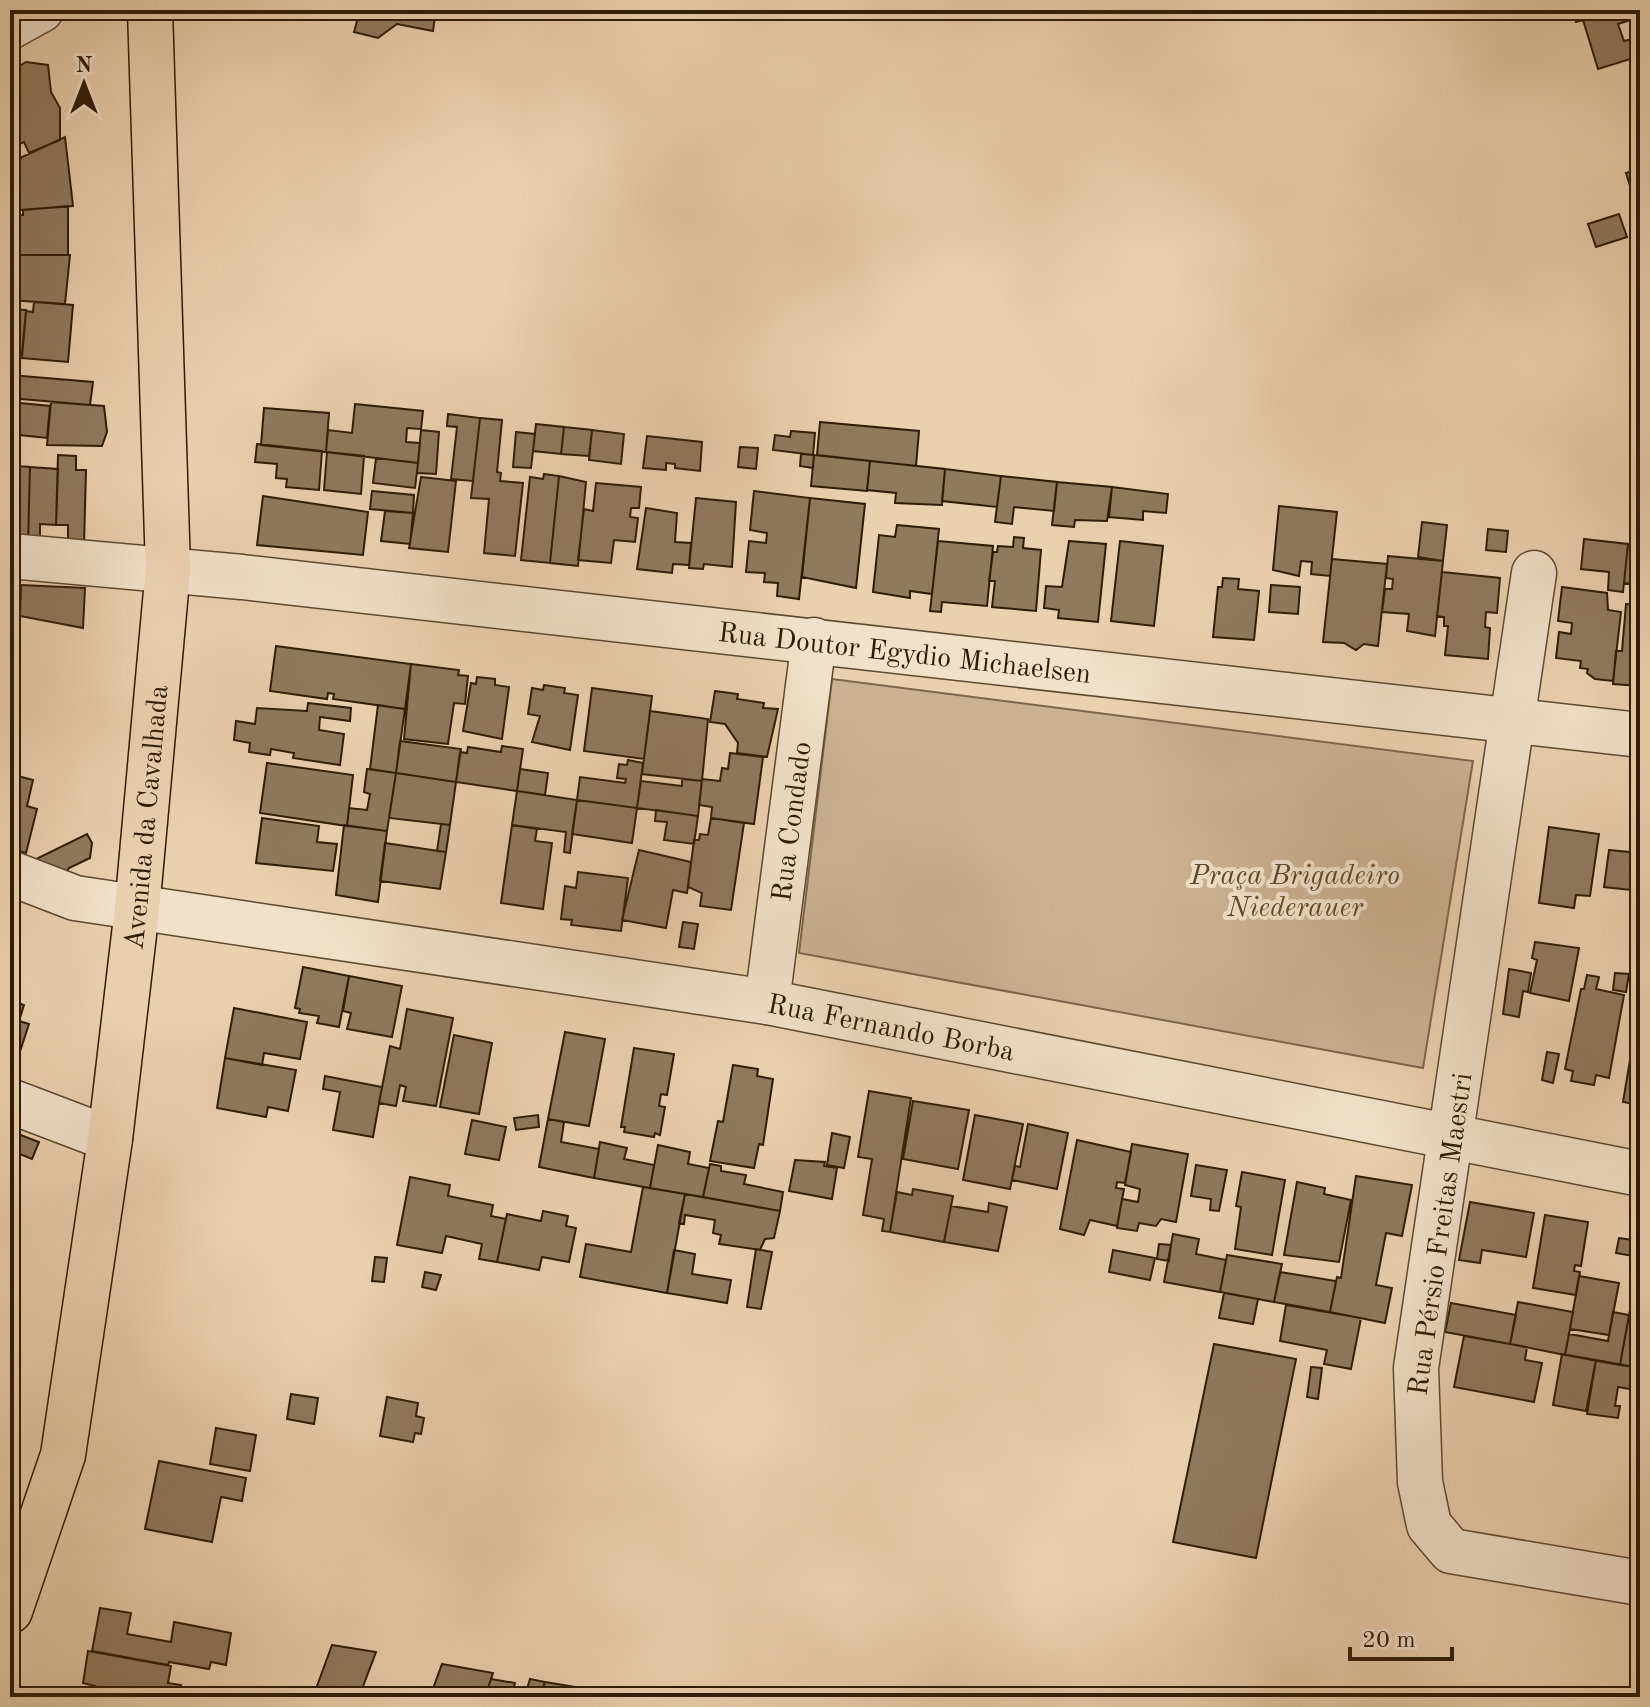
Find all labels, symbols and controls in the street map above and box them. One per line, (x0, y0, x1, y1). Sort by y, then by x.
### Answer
north arrow (44, 44, 124, 124)
text: N (76, 55, 93, 77)
street label: Rua Doutor Egydio Michaelsen (716, 620, 1093, 690)
street label: Avenida da Cavalhada (121, 684, 174, 951)
street label: Rua Condado (769, 740, 818, 904)
park label: Praça Brigadeiro Niederauer (1189, 863, 1400, 923)
street label: Rua Fernando Borba (765, 991, 1017, 1067)
street label: Rua Pérsio Freitas Maestri (1405, 1071, 1478, 1398)
scale bar (1350, 1611, 1452, 1661)
text: 20 m (1362, 1629, 1416, 1653)

